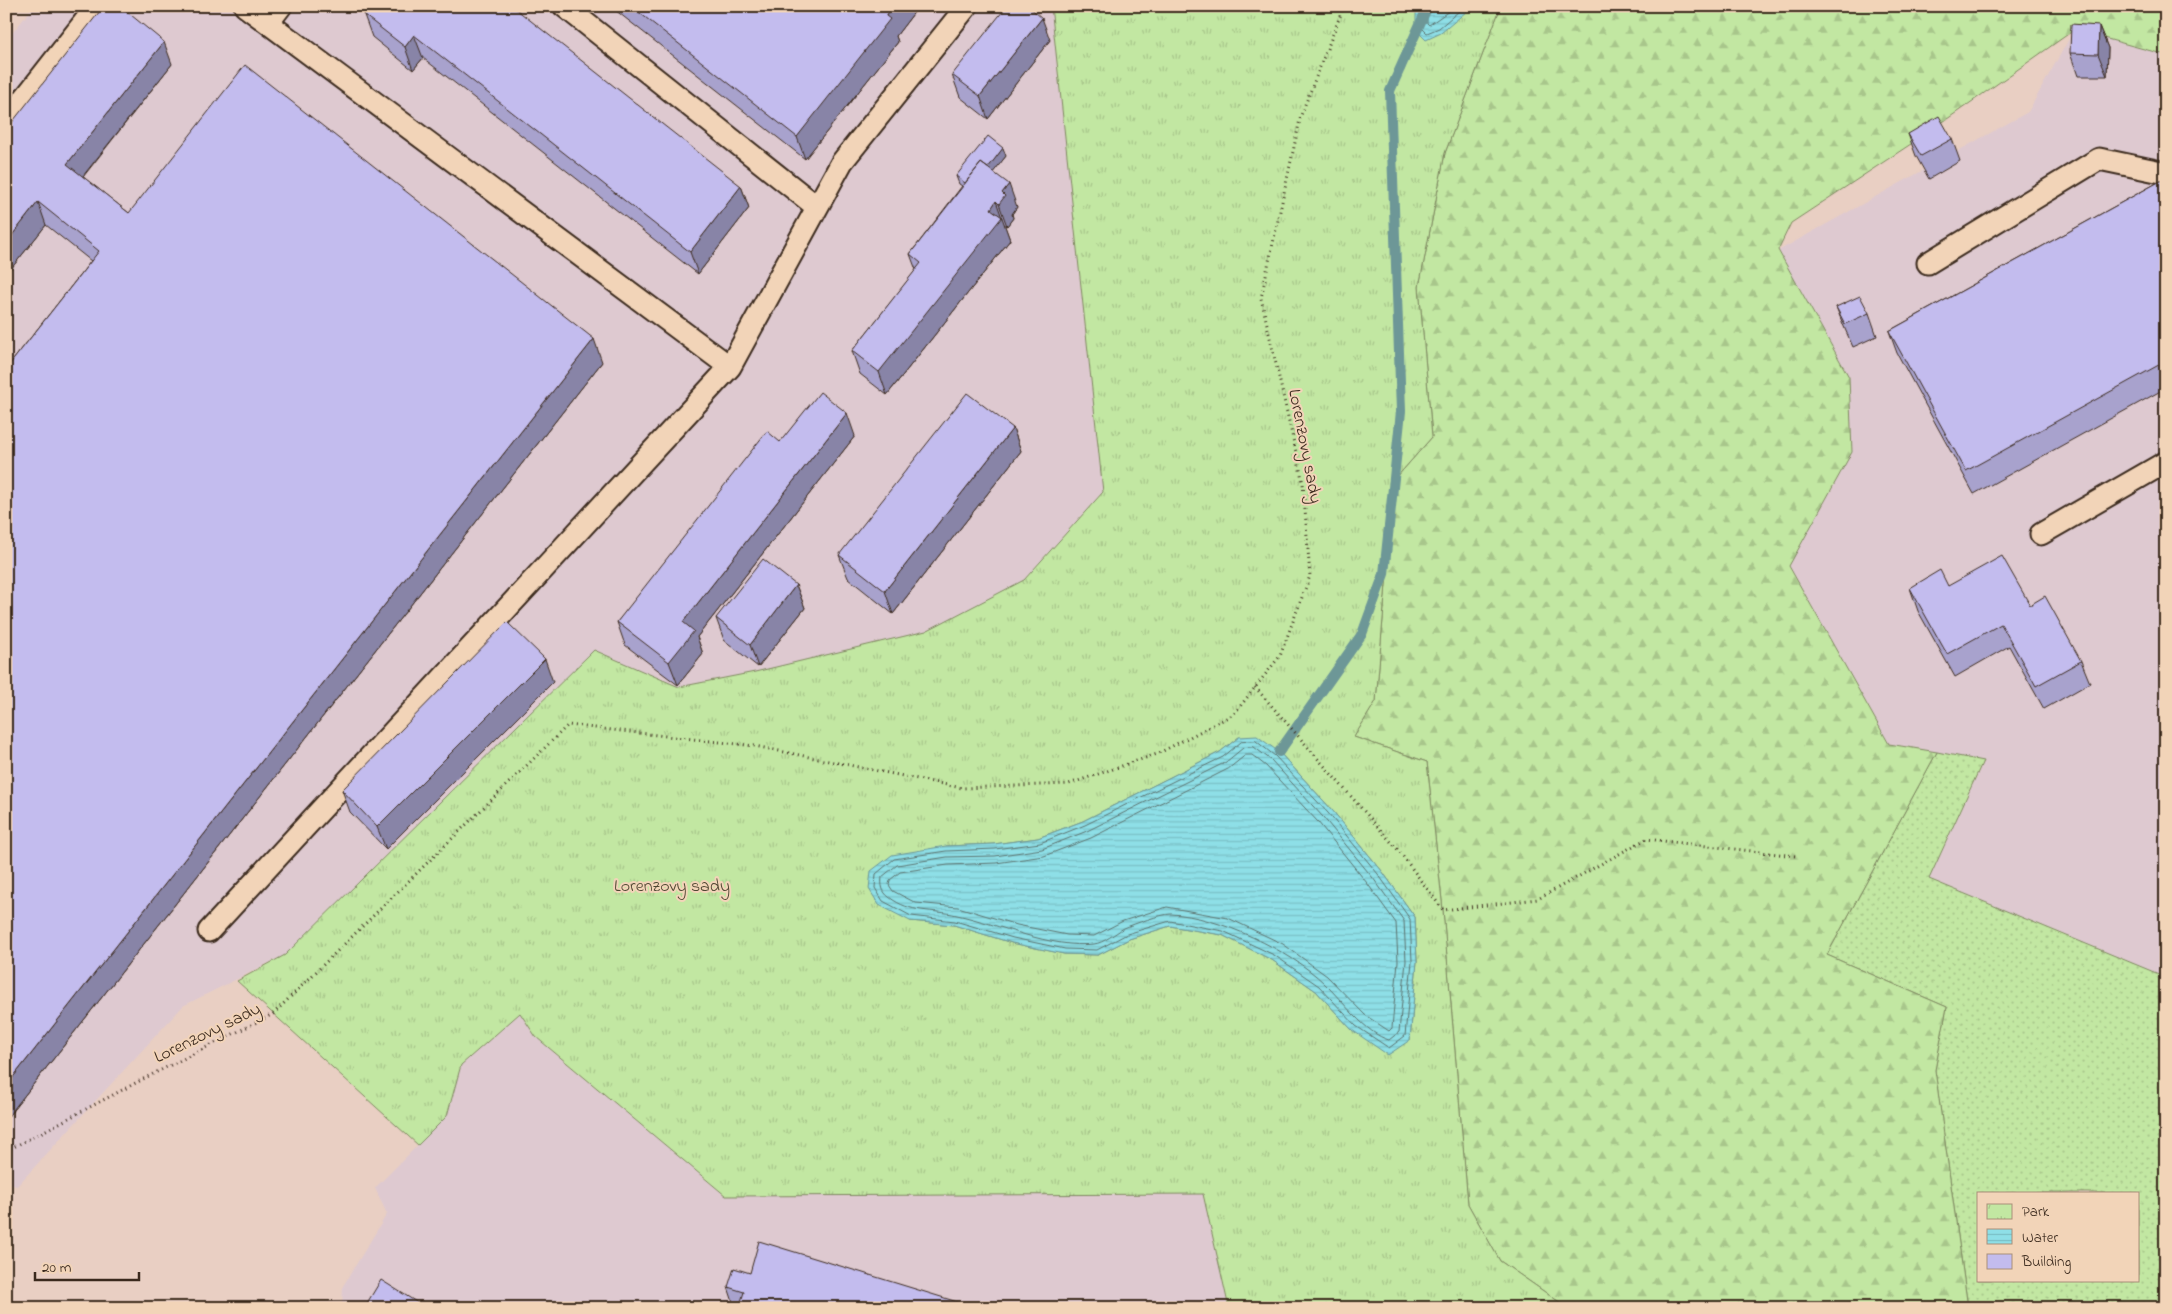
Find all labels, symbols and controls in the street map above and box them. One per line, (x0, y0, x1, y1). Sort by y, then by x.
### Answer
street label: Lorenzovy sady (1280, 387, 1328, 506)
park label: Lorenzovy sady (614, 874, 730, 900)
street label: Lorenzovy sady (150, 997, 266, 1071)
legend (1977, 1192, 2140, 1282)
text: Park (2022, 1201, 2050, 1223)
text: Water (2022, 1227, 2058, 1249)
scale bar (35, 1249, 139, 1281)
text: Building (2021, 1251, 2071, 1274)
text: 20 m (42, 1257, 72, 1279)

